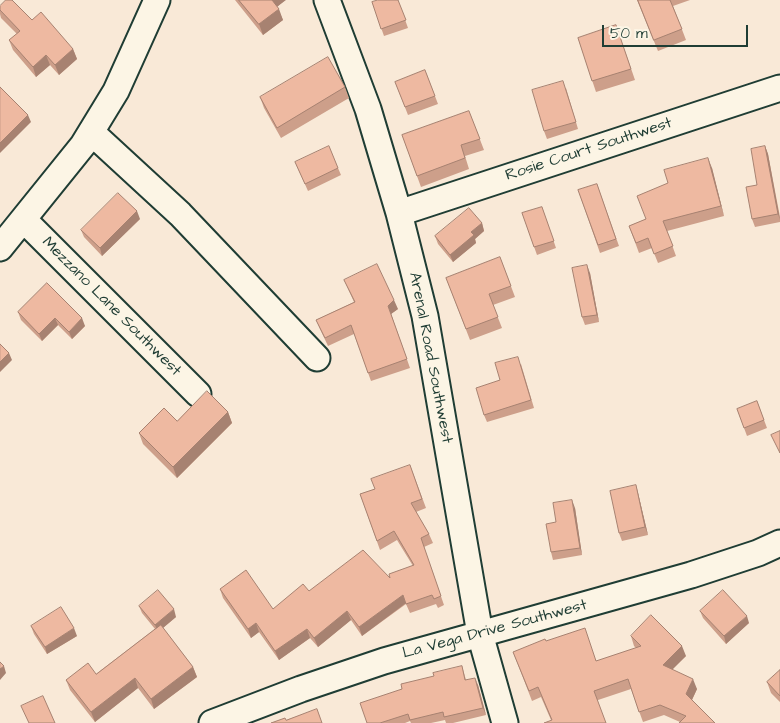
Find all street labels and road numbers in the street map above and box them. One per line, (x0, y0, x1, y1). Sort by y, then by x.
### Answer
street label: Rosie Court Southwest (503, 114, 675, 186)
street label: Mezzano Lane Southwest (37, 233, 185, 381)
street label: Arenal Road Southwest (404, 271, 456, 445)
street label: La Vega Drive Southwest (401, 596, 589, 664)

